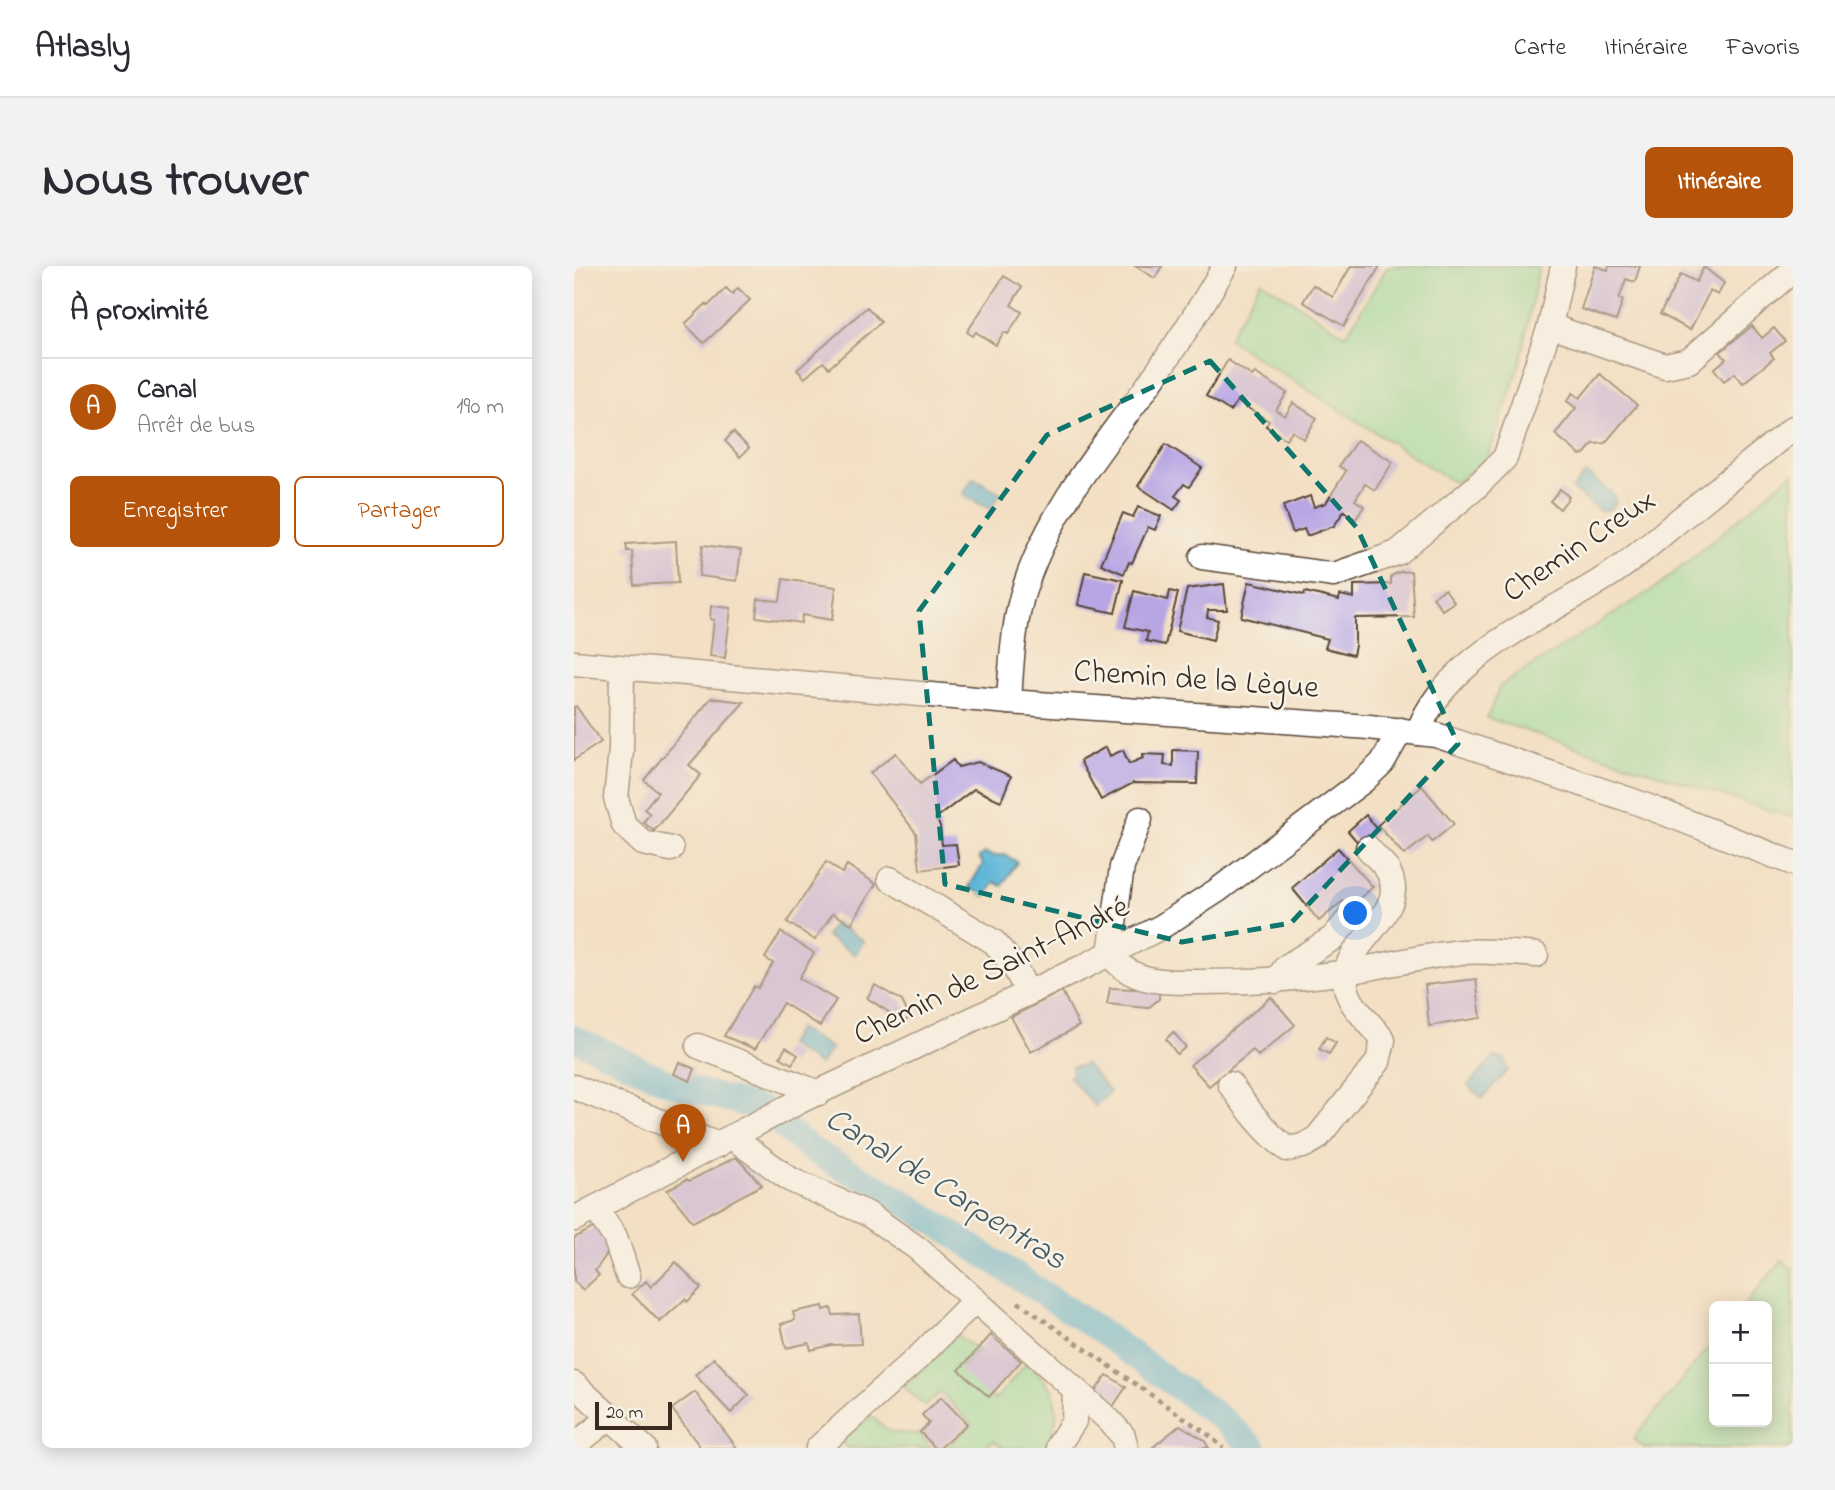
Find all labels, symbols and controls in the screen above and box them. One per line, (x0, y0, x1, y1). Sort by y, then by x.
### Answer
text: Atlasly (35, 24, 130, 72)
text: Carte (1514, 31, 1566, 66)
text: Itinéraire (1604, 31, 1688, 66)
text: Favoris (1726, 31, 1800, 66)
text: Nous trouver (42, 146, 308, 218)
button: Itinéraire (1645, 147, 1793, 218)
text: À proximité (70, 290, 208, 334)
text: Canal (137, 372, 197, 410)
text: A (86, 391, 100, 424)
text: 190 m (456, 391, 504, 424)
text: Arrêt de bus (137, 410, 255, 443)
button: Enregistrer (70, 476, 280, 547)
button: Partager (294, 476, 504, 547)
street label: Chemin Creux (1494, 478, 1666, 616)
street label: Chemin de la Lègue (1072, 649, 1321, 713)
street label: Chemin de Saint-André (846, 884, 1138, 1059)
your location (1338, 896, 1372, 930)
water label: Canal de Carpentras (815, 1096, 1075, 1284)
pin: A (660, 1104, 706, 1162)
map controls (1709, 1301, 1772, 1427)
button: + (1709, 1301, 1772, 1364)
button: − (1709, 1364, 1772, 1427)
scale bar (595, 1399, 672, 1431)
text: 20 m (606, 1400, 643, 1427)

